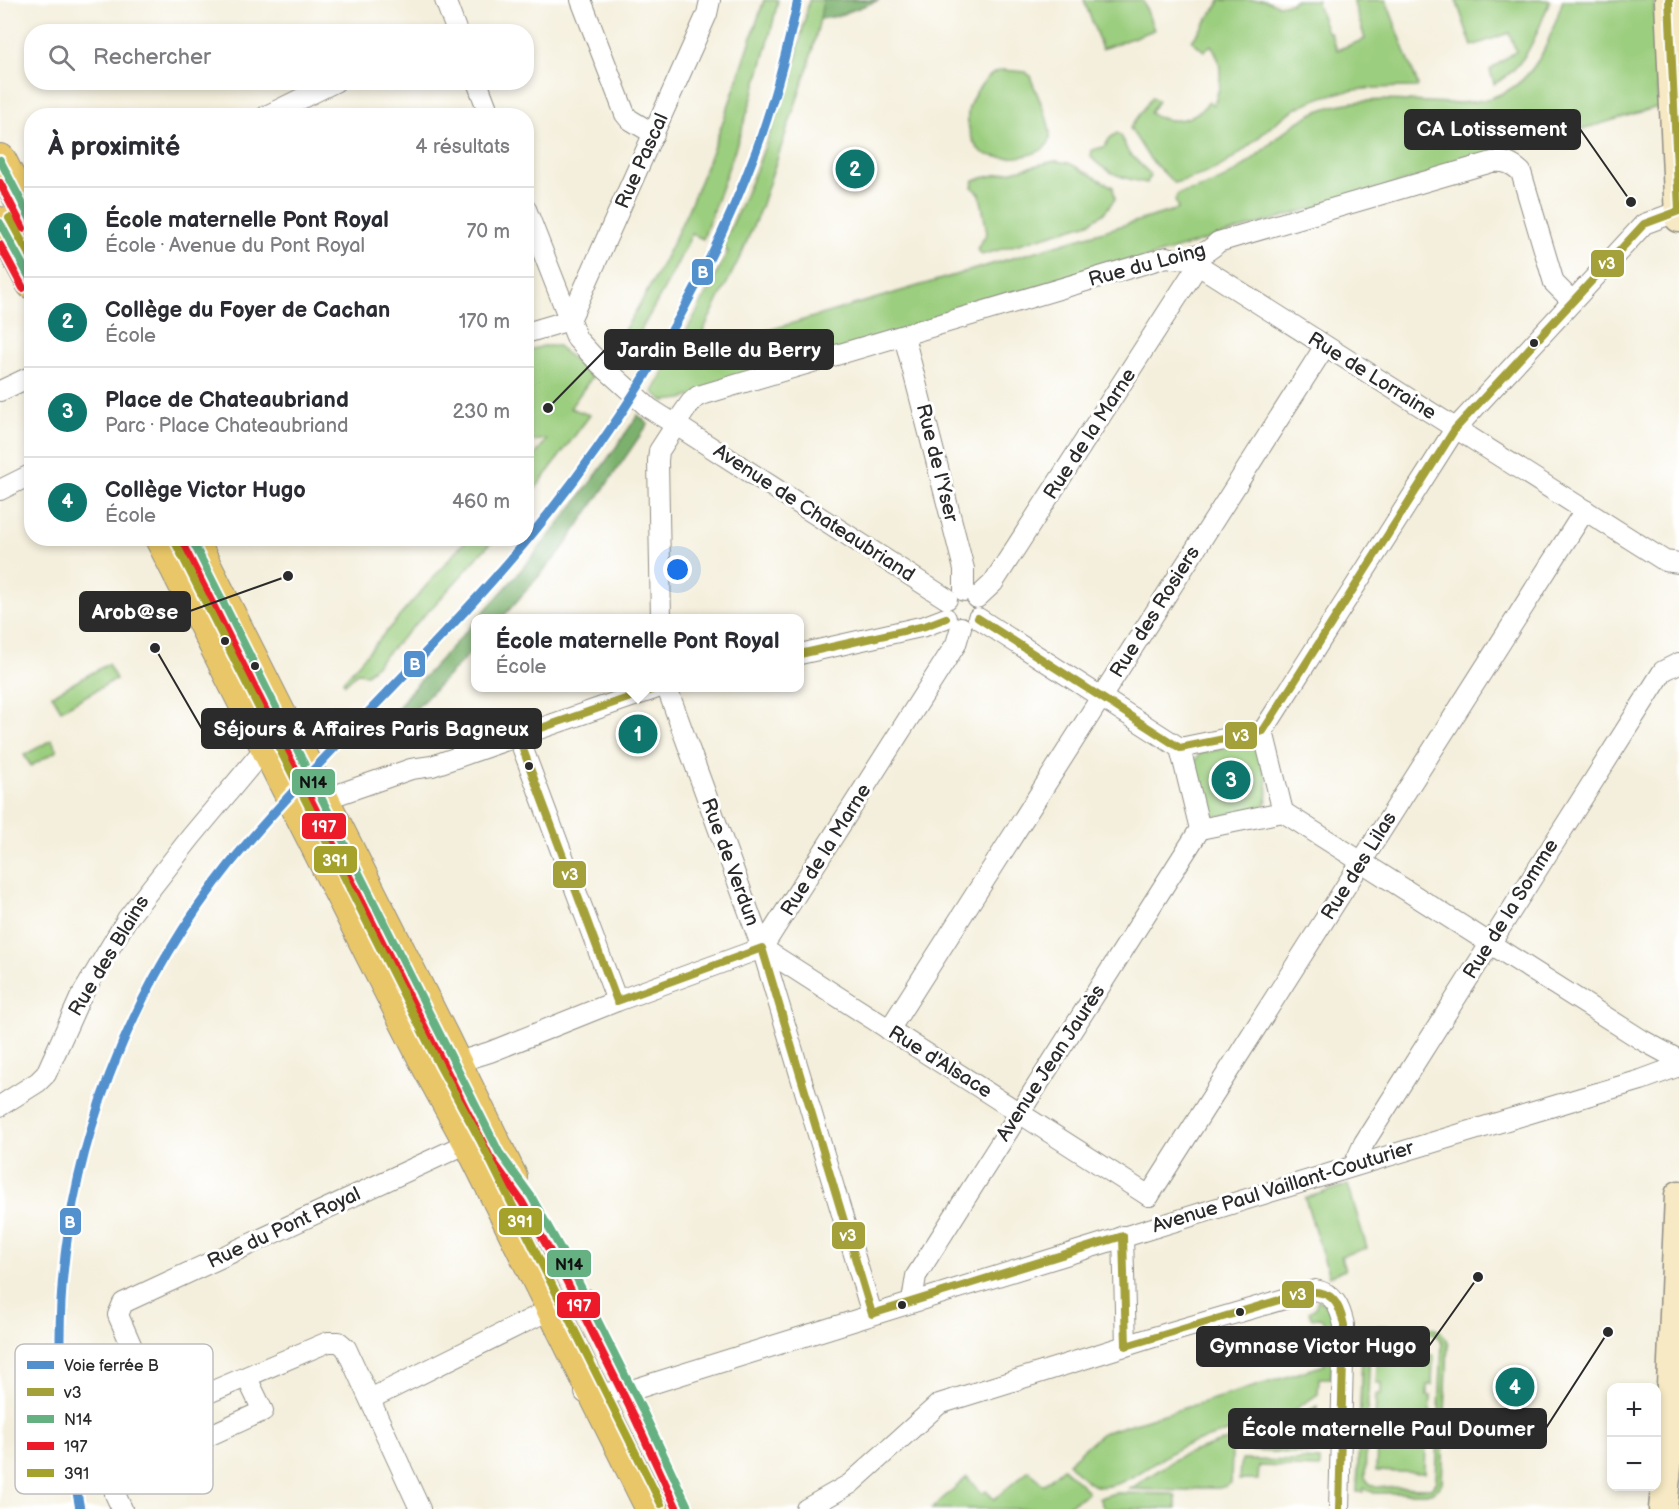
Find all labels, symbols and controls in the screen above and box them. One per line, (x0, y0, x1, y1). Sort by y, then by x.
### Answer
search box (24, 24, 534, 90)
icon: search (45, 41, 78, 74)
text: Rechercher (93, 44, 211, 71)
street label: Rue Pascal (610, 110, 674, 212)
callout: CA Lotissement (1405, 110, 1580, 149)
text: CA Lotissement (1417, 117, 1567, 142)
text: À proximité (48, 132, 180, 163)
text: 4 résultats (415, 135, 510, 159)
pin: 2 (836, 146, 874, 192)
text: École maternelle Pont Royal (105, 207, 389, 234)
text: 1 (63, 220, 72, 244)
text: 70 m (466, 220, 510, 244)
text: École · Avenue du Pont Royal (105, 234, 365, 258)
street label: Rue du Loing (1086, 238, 1208, 292)
line badge: v3 (1590, 249, 1625, 278)
text: v3 (1598, 255, 1615, 274)
line badge: B (691, 258, 714, 286)
text: B (697, 264, 709, 283)
text: Collège du Foyer de Cachan (105, 297, 390, 324)
text: 2 (62, 310, 73, 334)
text: 170 m (459, 310, 510, 334)
text: École (105, 324, 156, 348)
street label: Rue de Lorraine (1303, 327, 1441, 425)
callout: Jardin Belle du Berry (605, 330, 833, 369)
unlabelled marker (1528, 337, 1540, 349)
text: Jardin Belle du Berry (617, 338, 821, 363)
street label: Rue de la Marne (1039, 364, 1141, 504)
text: Place de Chateaubriand (105, 387, 349, 414)
text: 3 (62, 400, 73, 424)
text: 230 m (453, 400, 510, 424)
street label: Rue de l'Yser (911, 401, 963, 525)
text: Parc · Place Chateaubriand (105, 414, 348, 438)
street label: Avenue de Chateaubriand (709, 439, 919, 587)
text: Collège Victor Hugo (105, 477, 306, 504)
text: 4 (62, 490, 73, 514)
text: 460 m (452, 490, 510, 514)
text: École (105, 504, 156, 528)
street label: Rue des Rosiers (1105, 542, 1205, 682)
your location (663, 555, 692, 584)
callout: Arob@se (80, 592, 190, 631)
text: Arob@se (91, 600, 178, 625)
popup (471, 614, 804, 692)
text: École maternelle Pont Royal (496, 628, 779, 655)
unlabelled marker (219, 635, 231, 647)
line badge: B (403, 650, 426, 678)
text: École (496, 655, 546, 679)
text: B (409, 656, 421, 675)
unlabelled marker (249, 660, 261, 672)
callout: Séjours & Affaires Paris Bagneux (202, 709, 541, 748)
pin: 1 (618, 712, 658, 756)
text: Séjours & Affaires Paris Bagneux (214, 717, 529, 742)
line badge: v3 (1224, 721, 1258, 750)
text: v3 (1232, 727, 1249, 746)
pin: 3 (1212, 758, 1250, 802)
unlabelled marker (523, 760, 535, 772)
line badge: N14 (291, 768, 336, 796)
text: N14 (299, 774, 328, 793)
street label: Rue de la Marne (776, 779, 876, 921)
street label: Rue de Verdun (696, 795, 764, 929)
street label: Rue des Lilas (1316, 807, 1402, 925)
line badge: 197 (301, 812, 347, 840)
text: 197 (312, 818, 337, 837)
street label: Rue de la Somme (1458, 835, 1564, 983)
line badge: 391 (313, 845, 358, 874)
text: 391 (322, 852, 348, 871)
line badge: v3 (552, 860, 587, 889)
text: v3 (561, 866, 578, 885)
street label: Rue des Blains (64, 891, 154, 1021)
street label: Avenue Jean Jaurès (991, 980, 1111, 1146)
street label: Rue d'Alsace (884, 1021, 996, 1103)
street label: Avenue Paul Vaillant-Couturier (1149, 1135, 1417, 1238)
street label: Rue du Pont Royal (204, 1182, 364, 1274)
line badge: B (59, 1207, 82, 1236)
line badge: 391 (498, 1207, 543, 1236)
text: 391 (507, 1213, 533, 1232)
text: B (64, 1214, 76, 1233)
line badge: v3 (831, 1221, 866, 1250)
text: v3 (839, 1227, 856, 1246)
line badge: N14 (546, 1249, 592, 1278)
text: N14 (555, 1256, 584, 1275)
line badge: v3 (1281, 1280, 1315, 1309)
text: v3 (1289, 1286, 1306, 1305)
line badge: 197 (556, 1291, 601, 1319)
text: 197 (567, 1297, 592, 1316)
unlabelled marker (896, 1299, 908, 1311)
unlabelled marker (1234, 1306, 1246, 1318)
callout: Gymnase Victor Hugo (1197, 1327, 1429, 1366)
text: Gymnase Victor Hugo (1209, 1334, 1417, 1359)
legend (15, 1344, 213, 1494)
text: Voie ferrée B (64, 1357, 159, 1376)
pin: 4 (1496, 1364, 1534, 1410)
map controls (1607, 1383, 1661, 1491)
button: + (1607, 1383, 1661, 1437)
text: v3 (63, 1384, 82, 1403)
callout: École maternelle Paul Doumer (1229, 1409, 1546, 1448)
text: N14 (64, 1411, 92, 1430)
text: École maternelle Paul Doumer (1241, 1416, 1535, 1442)
button: − (1607, 1437, 1661, 1491)
text: 197 (64, 1438, 87, 1457)
text: 391 (64, 1465, 89, 1484)

